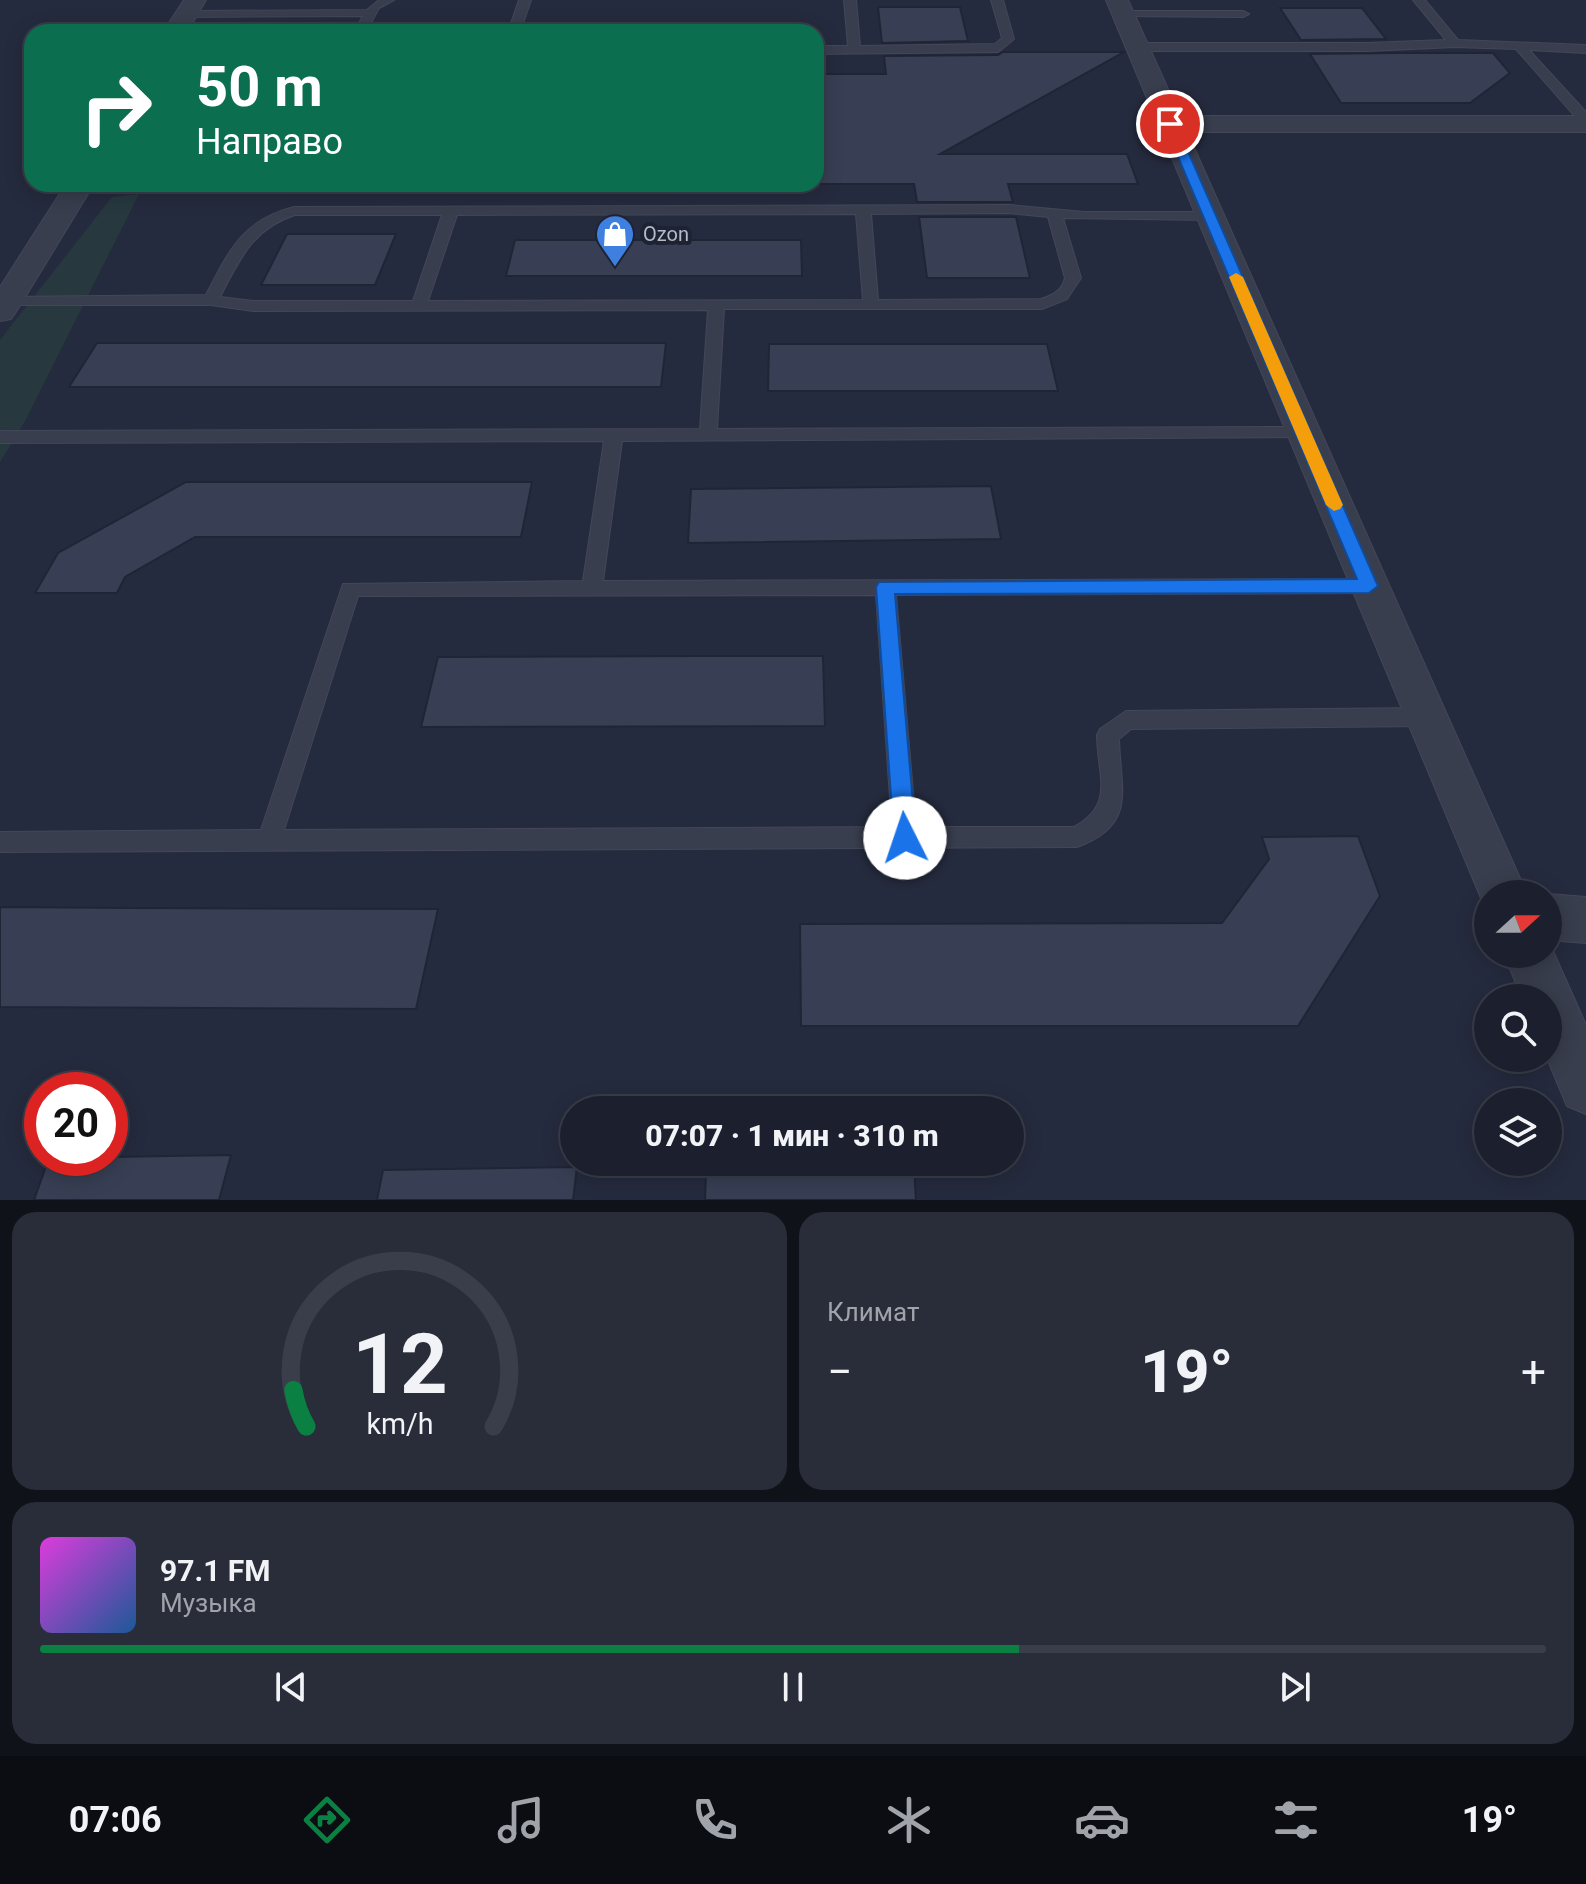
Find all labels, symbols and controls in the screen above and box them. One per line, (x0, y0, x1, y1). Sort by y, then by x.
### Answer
text: 50 m (196, 54, 323, 120)
icon: right (64, 56, 168, 160)
pin (1136, 90, 1204, 158)
icon: arrive (1148, 102, 1192, 146)
text: Направо (196, 121, 343, 163)
shop icon: Ozon (594, 213, 636, 268)
place label: Ozon (643, 222, 689, 246)
position arrow (863, 796, 947, 880)
north arrow (1474, 880, 1562, 968)
map controls (1474, 880, 1562, 1176)
button: search (1474, 984, 1562, 1072)
speed limit sign: 20 (24, 1072, 128, 1176)
button: layers (1474, 1088, 1562, 1176)
text: 07:07 · 1 мин · 310 m (645, 1118, 939, 1153)
text: Климат (827, 1297, 919, 1327)
text: 12 (352, 1316, 447, 1413)
text: 19° (1140, 1336, 1233, 1407)
text: − (827, 1346, 852, 1398)
text: + (1521, 1346, 1546, 1398)
text: km/h (366, 1407, 433, 1441)
text: 97.1 FM (160, 1553, 271, 1588)
text: Музыка (160, 1588, 257, 1618)
icon: previous (269, 1665, 313, 1709)
icon: pause (771, 1665, 815, 1709)
icon: next (1273, 1665, 1317, 1709)
icon: directions (299, 1792, 355, 1848)
icon: music (493, 1792, 549, 1848)
icon: phone (687, 1792, 743, 1848)
icon: climate (881, 1792, 937, 1848)
icon: car (1074, 1792, 1130, 1848)
icon: filters (1268, 1792, 1324, 1848)
text: 07:06 (69, 1799, 162, 1841)
text: 19° (1462, 1799, 1517, 1841)

